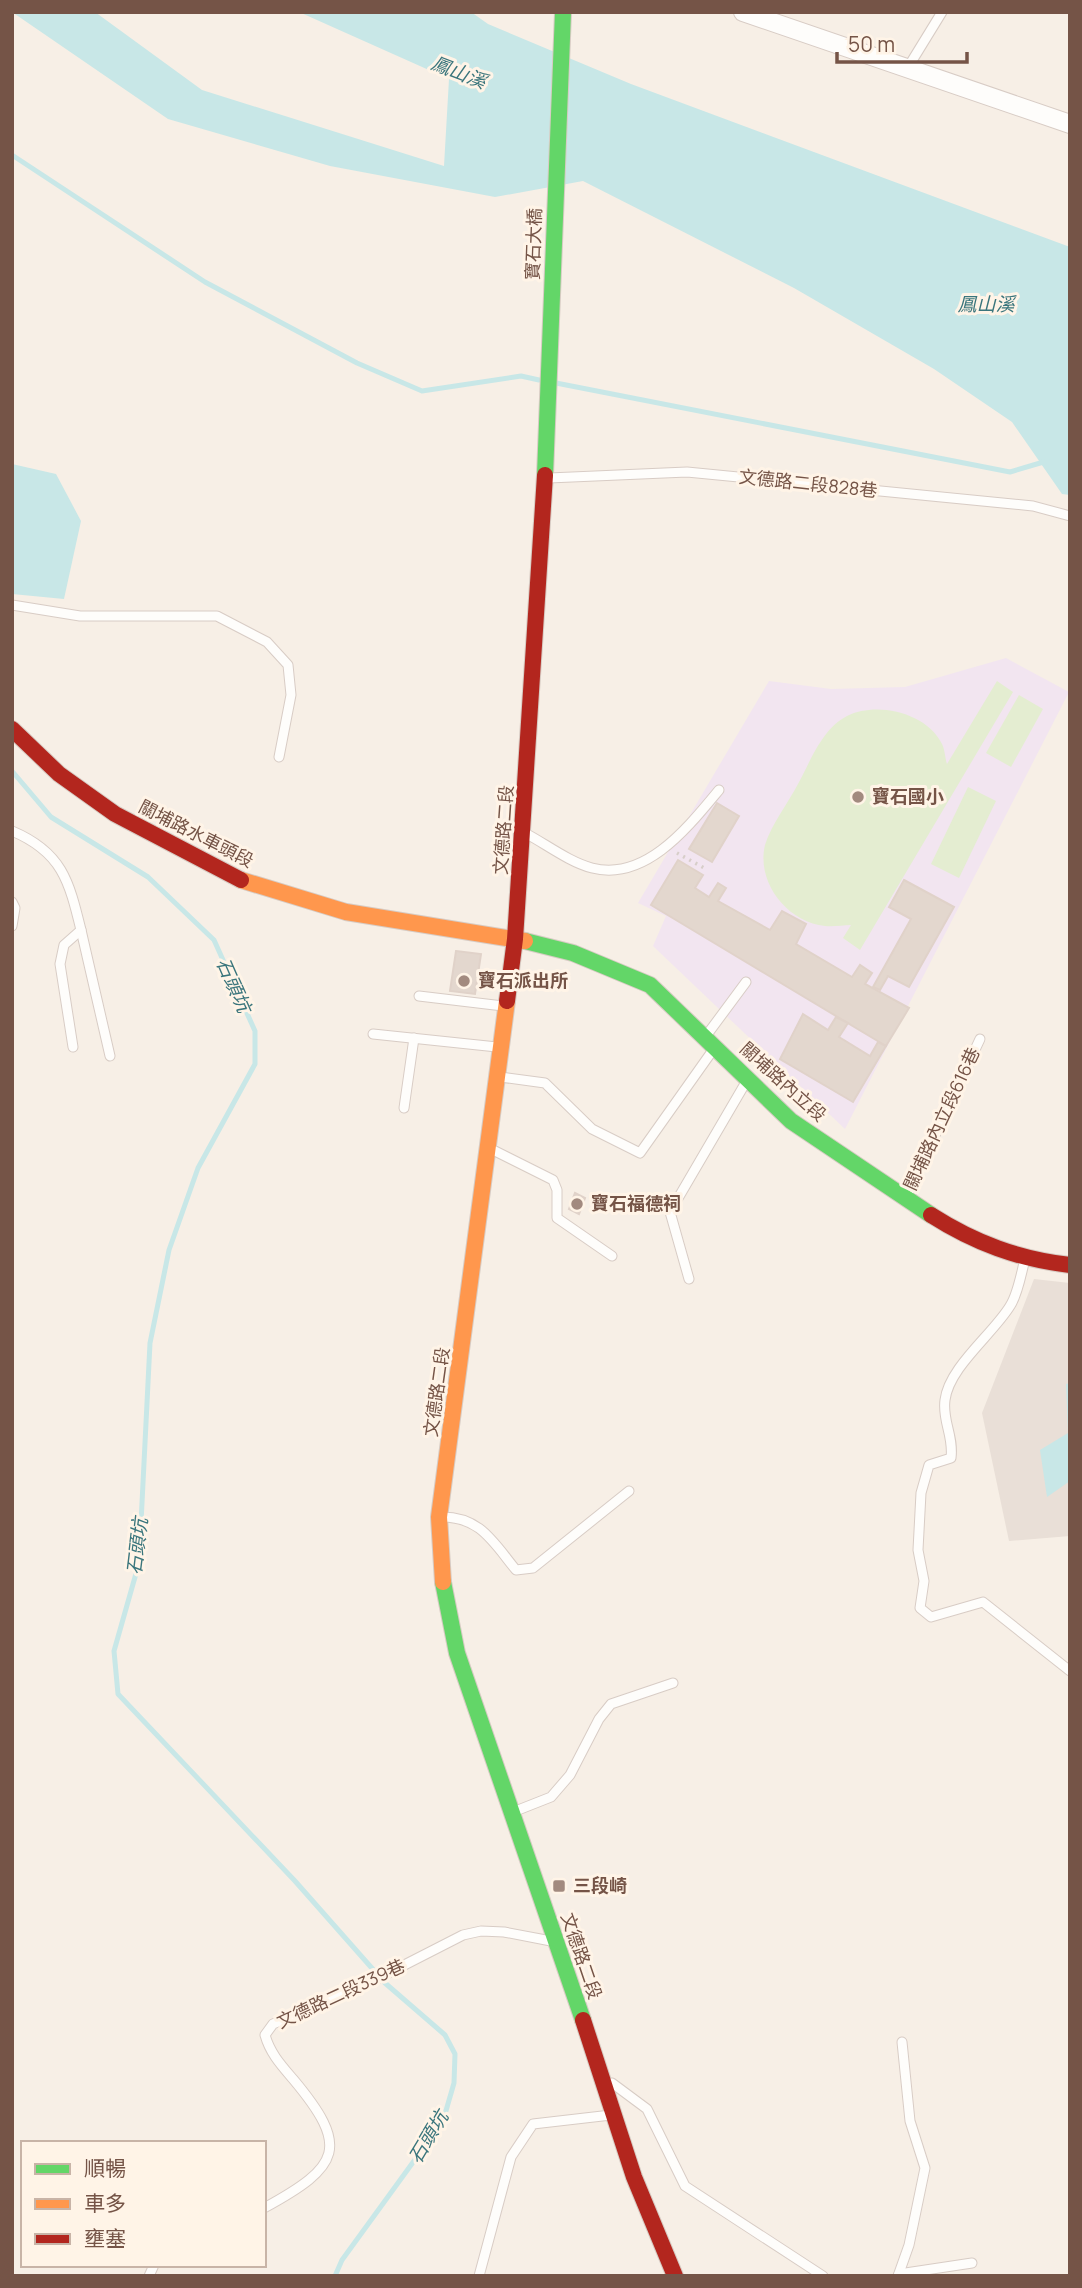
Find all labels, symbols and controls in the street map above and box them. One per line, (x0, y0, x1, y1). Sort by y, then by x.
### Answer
scale bar (837, 21, 967, 65)
text: 50 m (848, 30, 895, 58)
water label: 鳳山溪 (428, 50, 493, 95)
street label: 寶石大橋 (520, 208, 546, 280)
water label: 鳳山溪 (957, 291, 1017, 317)
street label: 文德路二段828巷 (738, 464, 879, 502)
street label: 文德路二段 (488, 784, 518, 876)
place label: 寶石國小 (872, 784, 944, 808)
marker: 寶石國小 (850, 789, 866, 805)
street label: 關埔路水車頭段 (135, 794, 258, 872)
water label: 石頭坑 (211, 954, 259, 1019)
place label: 寶石派出所 (478, 968, 568, 992)
marker: 寶石派出所 (456, 973, 472, 989)
street label: 關埔路內立段 (736, 1036, 832, 1126)
street label: 關埔路內立段616巷 (897, 1043, 985, 1194)
place label: 寶石福德祠 (591, 1191, 681, 1215)
marker: 寶石福德祠 (569, 1196, 585, 1212)
street label: 文德路二段 (418, 1346, 454, 1438)
water label: 石頭坑 (121, 1513, 154, 1576)
place label: 三段崎 (573, 1873, 627, 1897)
marker: 三段崎 (551, 1878, 567, 1894)
street label: 文德路二段 (556, 1909, 608, 2002)
street label: 文德路二段339巷 (272, 1953, 409, 2033)
water label: 石頭坑 (402, 2103, 455, 2168)
legend (21, 2141, 266, 2267)
text: 順暢 (84, 2154, 126, 2182)
text: 車多 (84, 2189, 126, 2217)
text: 壅塞 (84, 2224, 126, 2252)

